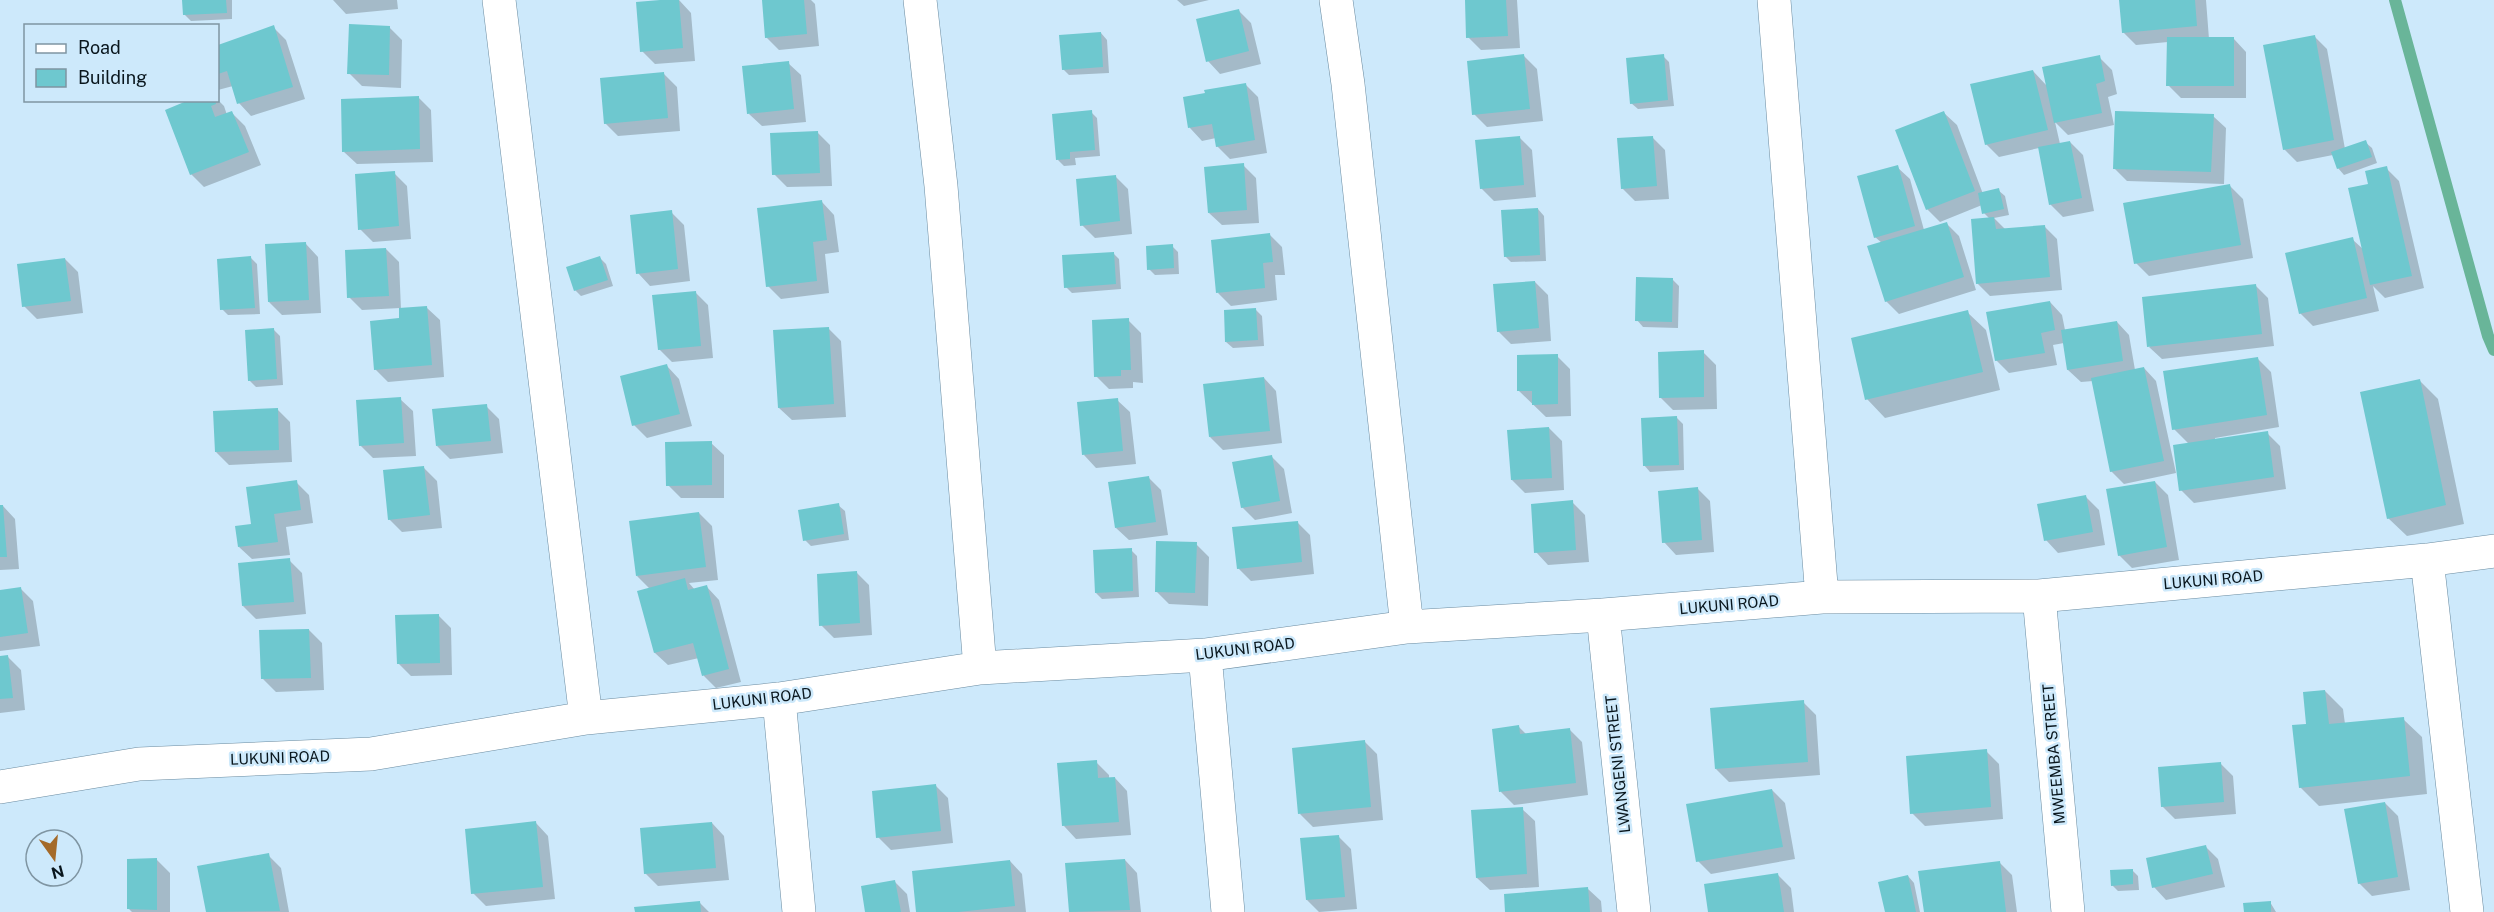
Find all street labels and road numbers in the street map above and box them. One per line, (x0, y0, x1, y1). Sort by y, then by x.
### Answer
street label: LUKUNI ROAD (2162, 567, 2264, 592)
street label: LUKUNI ROAD (1678, 592, 1780, 617)
street label: LUKUNI ROAD (1194, 634, 1296, 663)
street label: MWEEMBA STREET (2039, 683, 2068, 825)
street label: LUKUNI ROAD (711, 684, 813, 713)
street label: LWANGENI STREET (1602, 694, 1633, 834)
street label: LUKUNI ROAD (230, 747, 330, 768)

